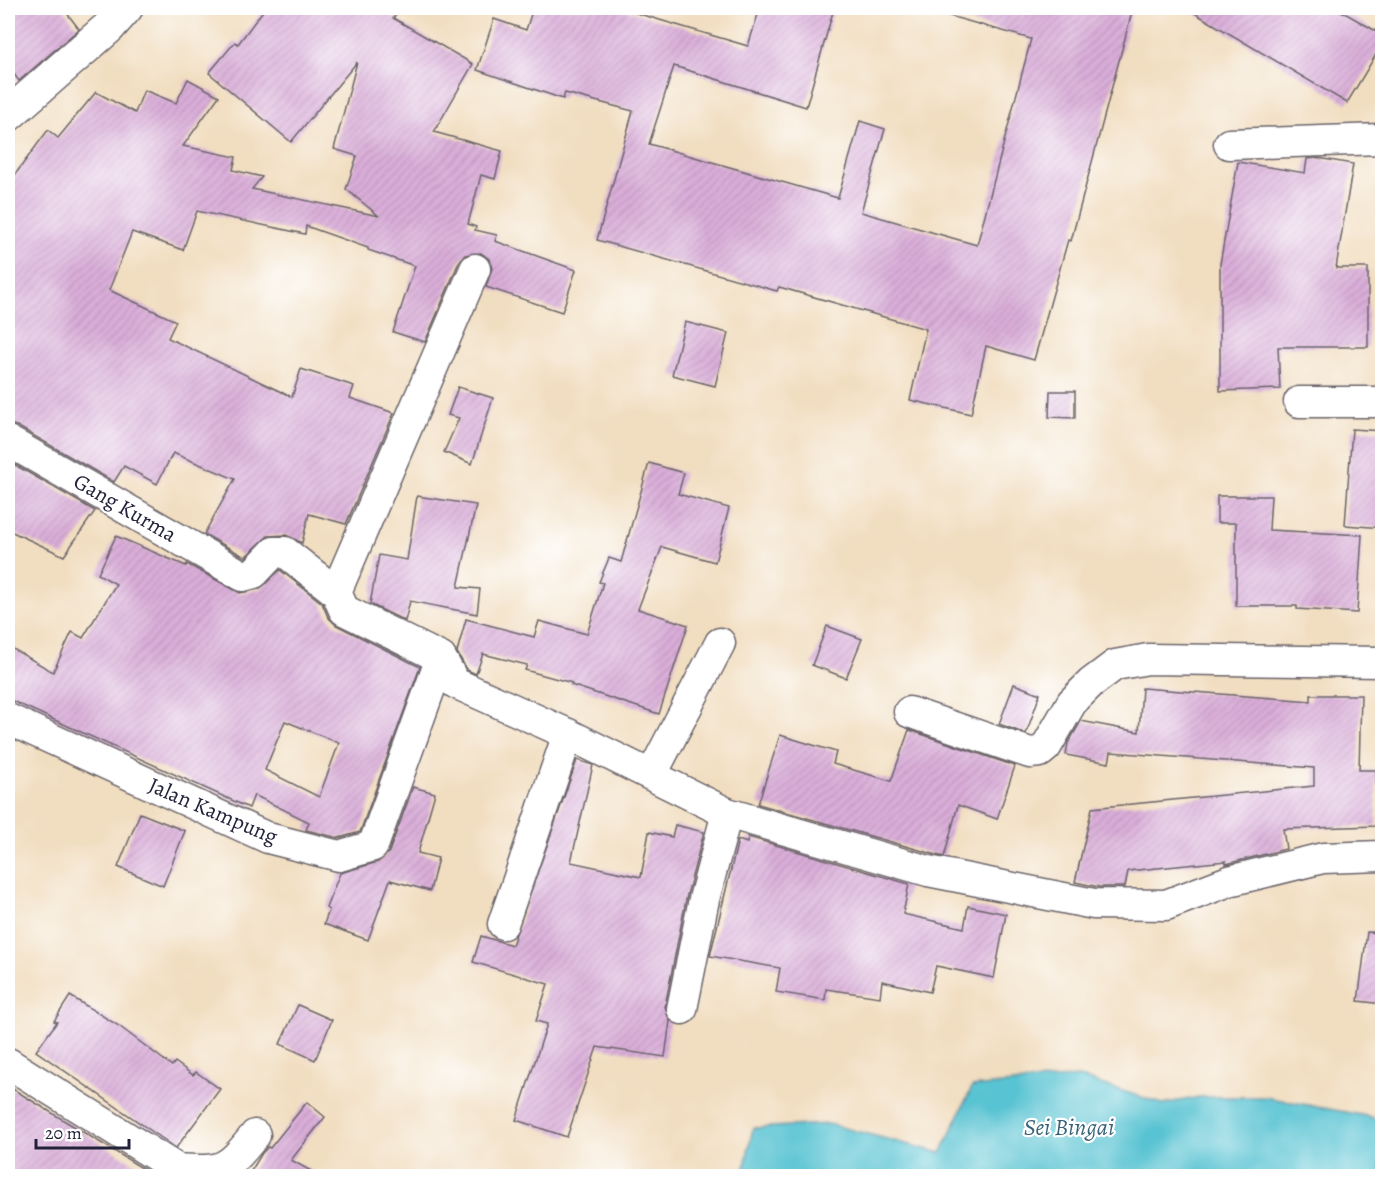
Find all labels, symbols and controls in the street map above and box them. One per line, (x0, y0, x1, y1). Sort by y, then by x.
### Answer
street label: Gang Kurma (68, 466, 183, 550)
street label: Jalan Kampung (144, 770, 282, 852)
water label: Sei Bingai (1024, 1111, 1114, 1143)
scale bar (36, 1112, 129, 1150)
text: 20 m (45, 1121, 82, 1145)

